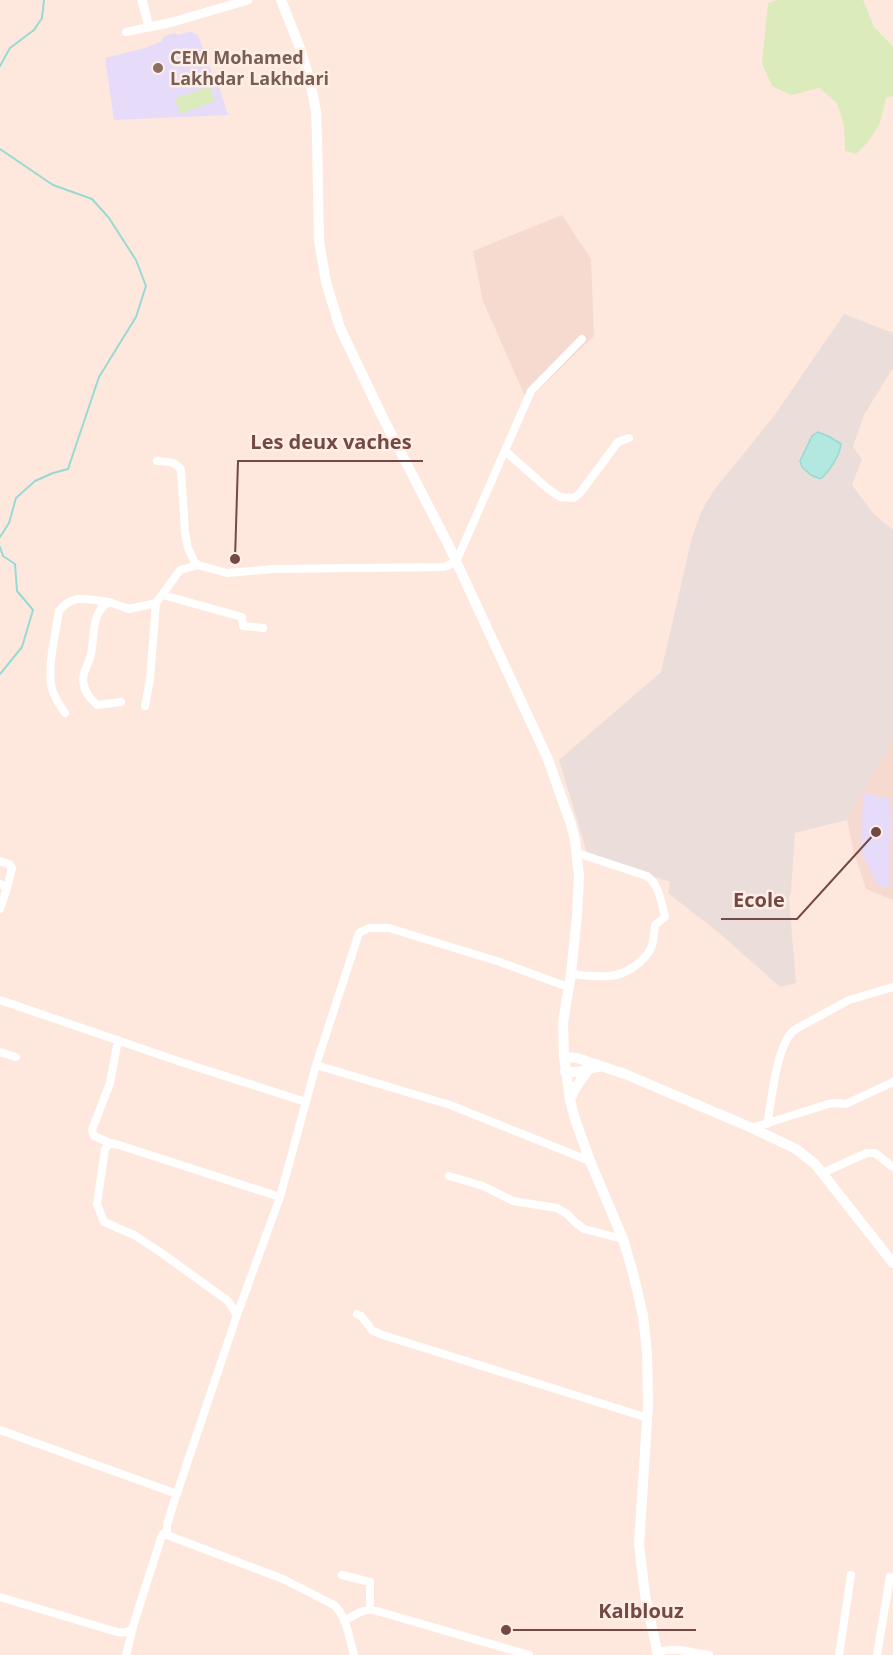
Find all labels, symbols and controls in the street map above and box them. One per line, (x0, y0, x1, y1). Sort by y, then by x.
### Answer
place label: CEM Mohamed Lakhdar Lakhdari (170, 45, 329, 90)
marker: CEM Mohamed Lakhdar Lakhdari (151, 61, 165, 75)
callout: Les deux vaches (238, 423, 423, 461)
text: Les deux vaches (250, 428, 412, 455)
callout: Ecole (721, 881, 797, 919)
text: Ecole (733, 886, 785, 913)
callout: Kalblouz (586, 1592, 696, 1630)
text: Kalblouz (598, 1597, 684, 1624)

